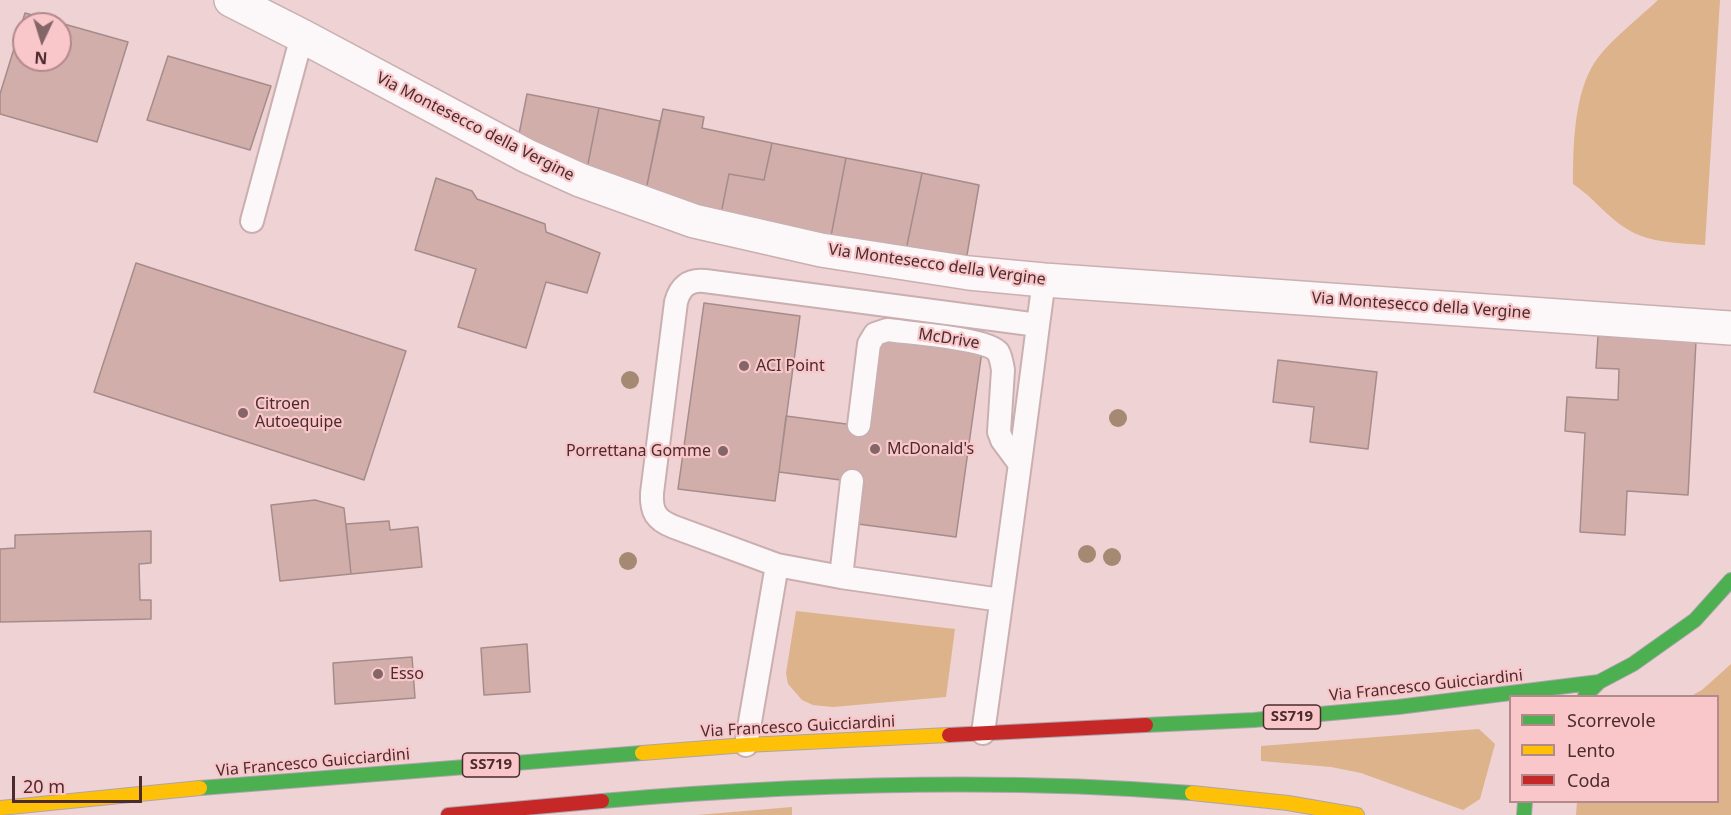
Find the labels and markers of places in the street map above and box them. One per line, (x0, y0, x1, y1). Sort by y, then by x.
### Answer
place label: ACI Point (756, 356, 825, 376)
marker: ACI Point (737, 359, 751, 373)
place label: Citroen Autoequipe (255, 394, 342, 432)
marker: Citroen Autoequipe (236, 406, 250, 420)
place label: McDonald's (887, 439, 974, 459)
place label: Porrettana Gomme (566, 441, 711, 461)
marker: McDonald's (868, 442, 882, 456)
marker: Porrettana Gomme (716, 444, 730, 458)
place label: Esso (390, 664, 424, 684)
marker: Esso (371, 667, 385, 681)

